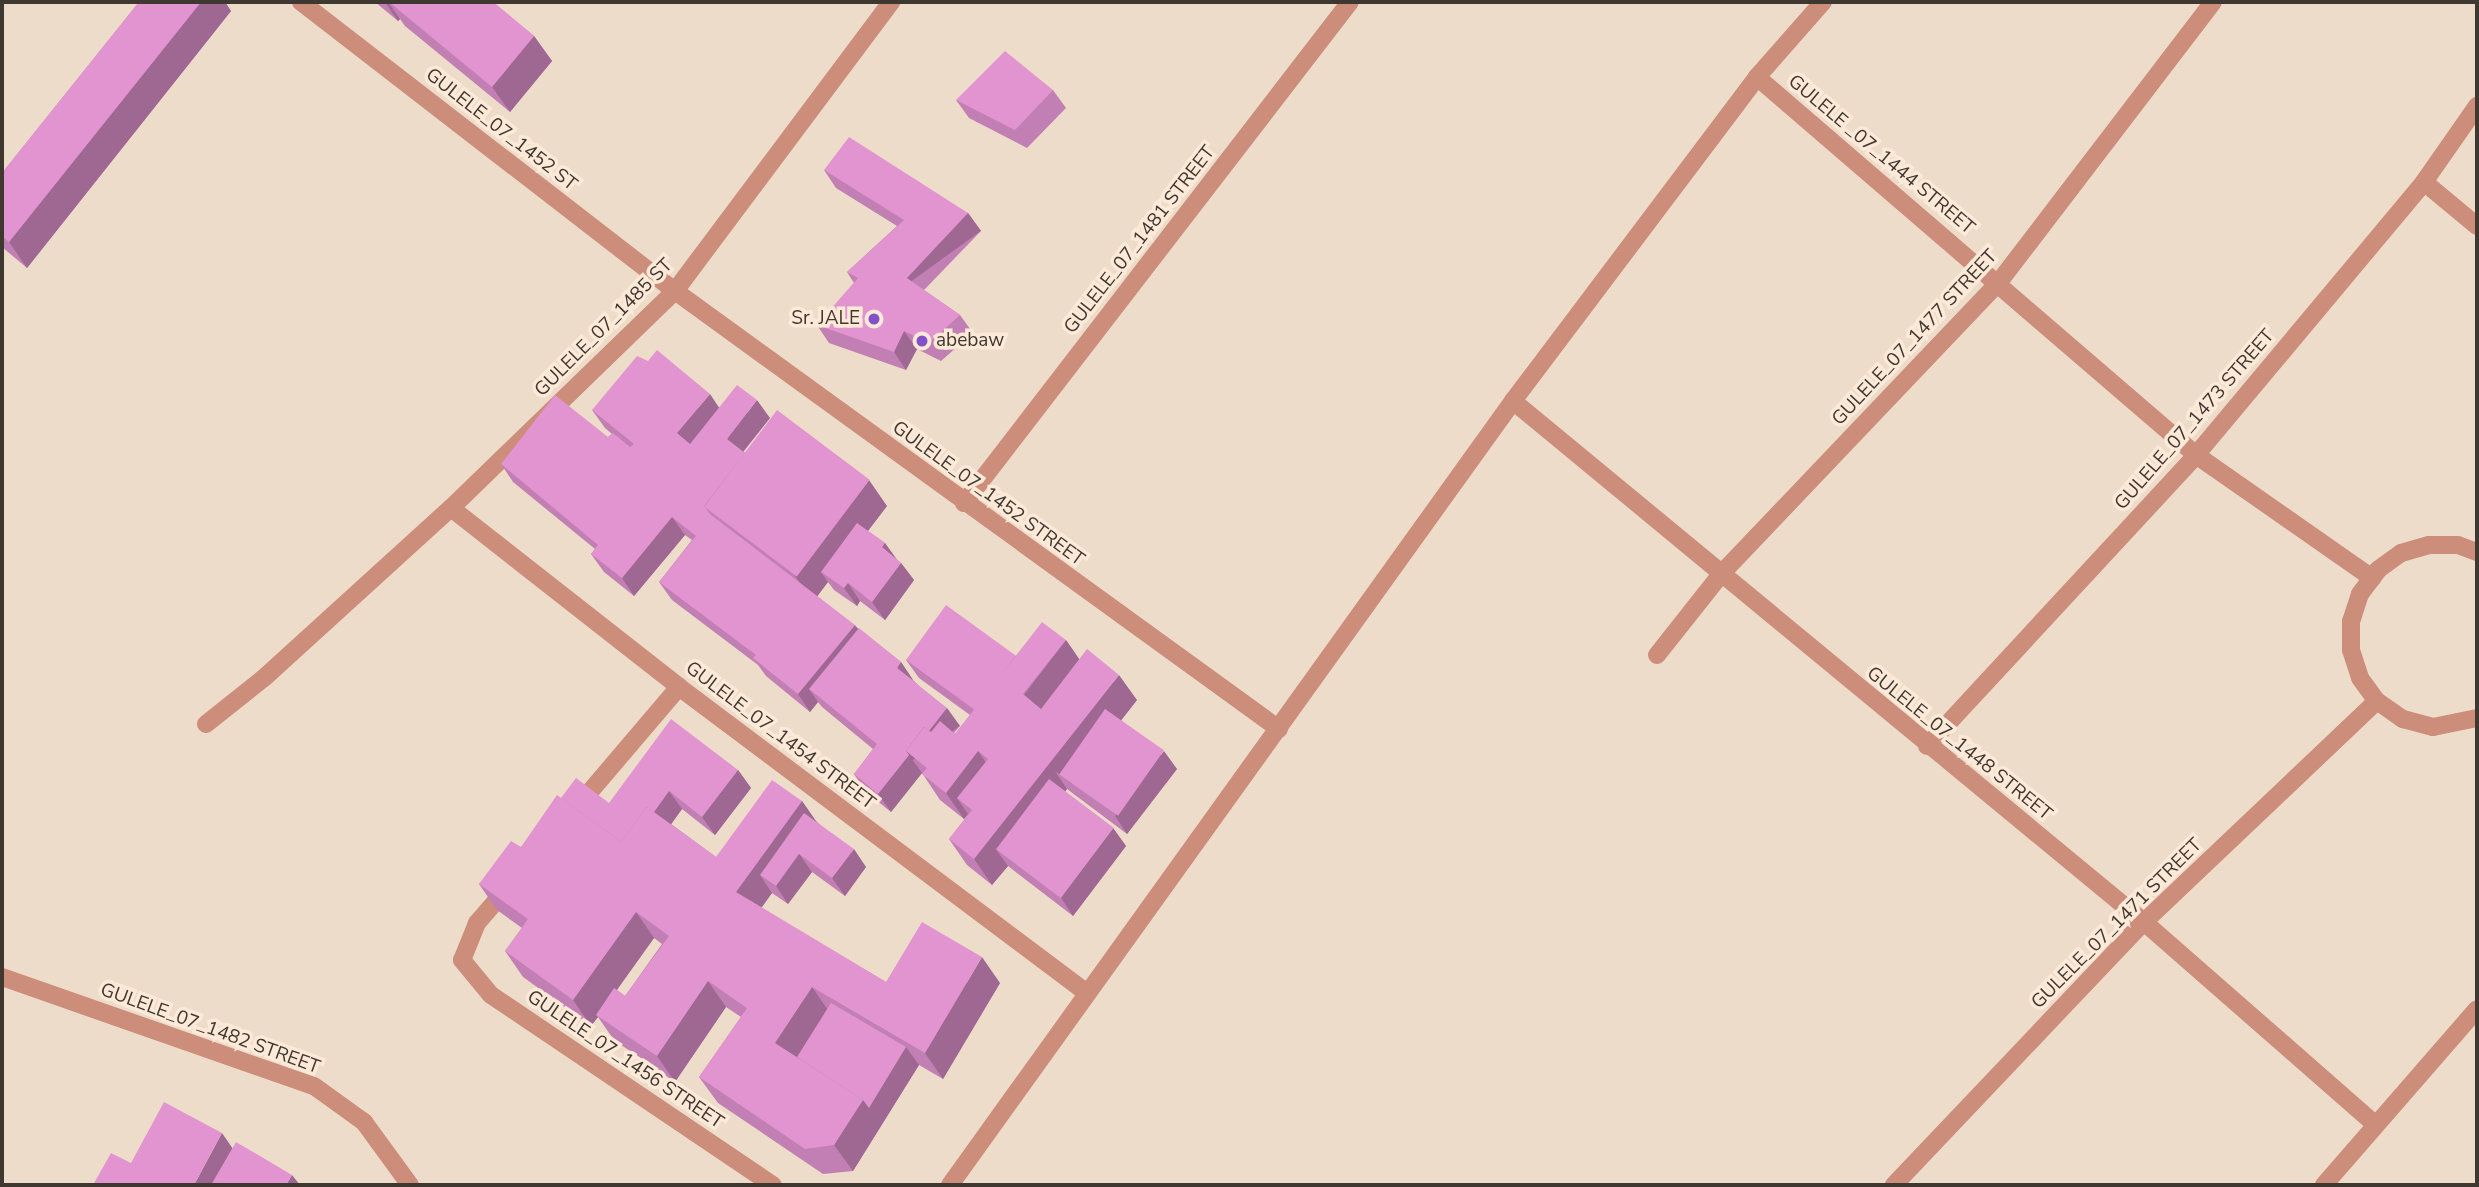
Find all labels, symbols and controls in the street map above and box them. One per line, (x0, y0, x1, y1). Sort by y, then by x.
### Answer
street label: GULELE_07_1452 ST (421, 64, 581, 196)
street label: GULELE _07_1444 STREET (1783, 70, 1979, 240)
street label: GULELE_07_1481 STREET (1060, 142, 1220, 338)
street label: GULELE_07_1477 STREET (1828, 245, 2002, 431)
street label: GULELE_07_1485 ST (530, 254, 678, 402)
place label: Sr. JALE (791, 308, 860, 330)
marker: Sr. JALE (866, 311, 882, 327)
street label: GULELE_07_1473 STREET (2110, 325, 2280, 515)
place label: abebaw (936, 330, 1004, 352)
marker: abebaw (914, 333, 930, 349)
street label: GULELE_07_1452 STREET (888, 417, 1088, 571)
street label: GULELE_07_1454 STREET (681, 657, 879, 815)
street label: GULELE_07_1448 STREET (1862, 662, 2056, 826)
street label: GULELE_07_1471 STREET (2027, 834, 2207, 1014)
street label: GULELE_07_1482 STREET (97, 979, 323, 1079)
street label: GULELE_07_1456 STREET (523, 986, 727, 1134)

